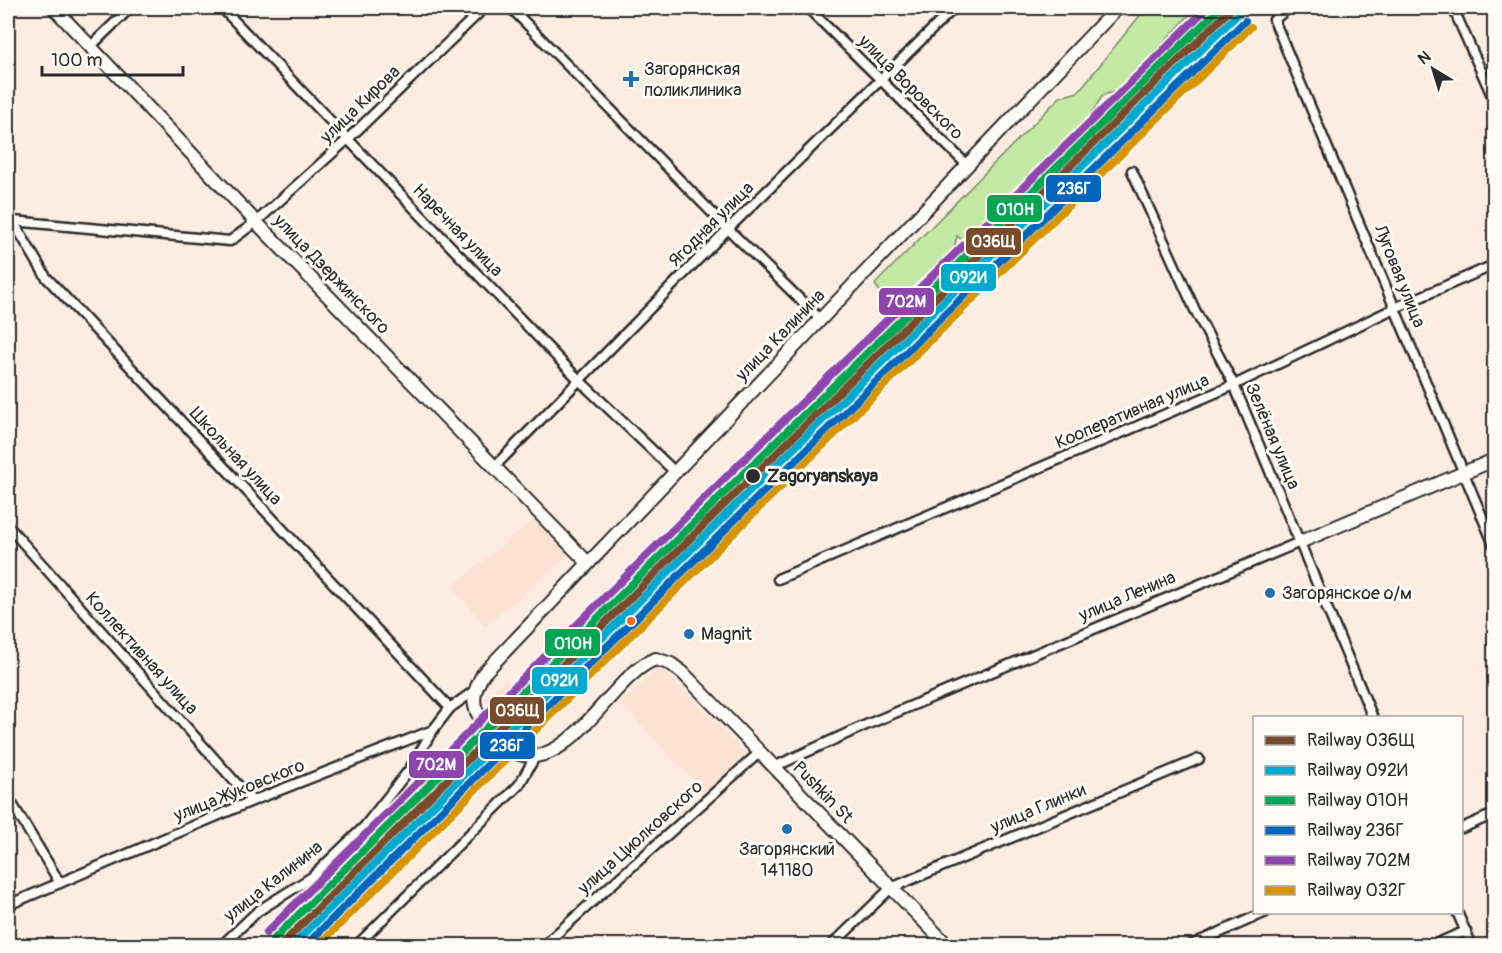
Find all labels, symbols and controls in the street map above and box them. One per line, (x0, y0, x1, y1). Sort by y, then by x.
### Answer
street label: улица Воровского (852, 29, 968, 145)
scale bar (42, 39, 183, 77)
north arrow (1403, 39, 1463, 99)
text: N (1414, 47, 1435, 69)
text: 100 m (51, 49, 103, 72)
place label: Загорянская поликлиника (644, 58, 742, 102)
street label: улица Кирова (315, 60, 405, 149)
marker: Загорянская поликлиника (622, 70, 640, 88)
line badge: 236Г (1045, 174, 1102, 203)
street label: Ягодная улица (664, 177, 759, 272)
street label: Наречная улица (407, 179, 508, 282)
text: 236Г (1057, 179, 1092, 199)
line badge: 010Н (986, 194, 1043, 223)
text: 010Н (996, 200, 1034, 220)
street label: улица Дзержинского (268, 209, 395, 339)
street label: Луговая улица (1368, 221, 1431, 331)
line badge: 036Щ (965, 227, 1022, 256)
text: 036Щ (971, 232, 1015, 252)
line badge: 092И (940, 263, 997, 292)
text: 092И (949, 268, 987, 288)
street label: улица Калинина (730, 284, 830, 387)
line badge: 702М (878, 287, 935, 316)
text: 702М (886, 292, 926, 312)
street label: Кооперативная улица (1052, 369, 1213, 454)
street label: Зелёная улица (1240, 380, 1305, 493)
street label: Школьная улица (184, 402, 287, 510)
place label: Zagoryanskaya (767, 465, 879, 488)
marker: Zagoryanskaya (744, 467, 762, 485)
street label: улица Ленина (1074, 566, 1179, 628)
place label: Загорянское о/м (1282, 582, 1412, 605)
marker: Загорянское о/м (1263, 586, 1277, 600)
street label: Коллективная улица (80, 587, 203, 720)
unlabelled marker (625, 615, 637, 627)
place label: Magnit (701, 623, 753, 646)
marker: Magnit (682, 627, 696, 641)
line badge: 010Н (544, 628, 601, 657)
text: 010Н (554, 634, 592, 654)
line badge: 092И (531, 666, 588, 695)
text: 092И (540, 671, 578, 691)
line badge: 036Щ (489, 696, 545, 725)
text: 036Щ (495, 701, 539, 721)
legend (1253, 716, 1463, 914)
text: Railway 036Щ (1307, 729, 1415, 752)
line badge: 236Г (479, 731, 536, 760)
text: 236Г (490, 736, 525, 756)
line badge: 702М (408, 750, 465, 779)
street label: улица Жуковского (170, 754, 308, 828)
text: 702М (416, 755, 456, 775)
street label: Pushkin St (787, 756, 858, 829)
text: Railway 092И (1307, 759, 1408, 782)
street label: улица Циолковского (572, 775, 708, 900)
street label: улица Глинки (986, 778, 1089, 839)
text: Railway 010Н (1307, 789, 1408, 812)
text: Railway 236Г (1307, 819, 1404, 842)
marker: Загорянский 141180 (780, 822, 794, 836)
street label: улица Калинина (218, 836, 327, 928)
place label: Загорянский 141180 (739, 838, 835, 882)
text: Railway 702М (1307, 849, 1410, 872)
text: Railway 032Г (1307, 879, 1406, 902)

